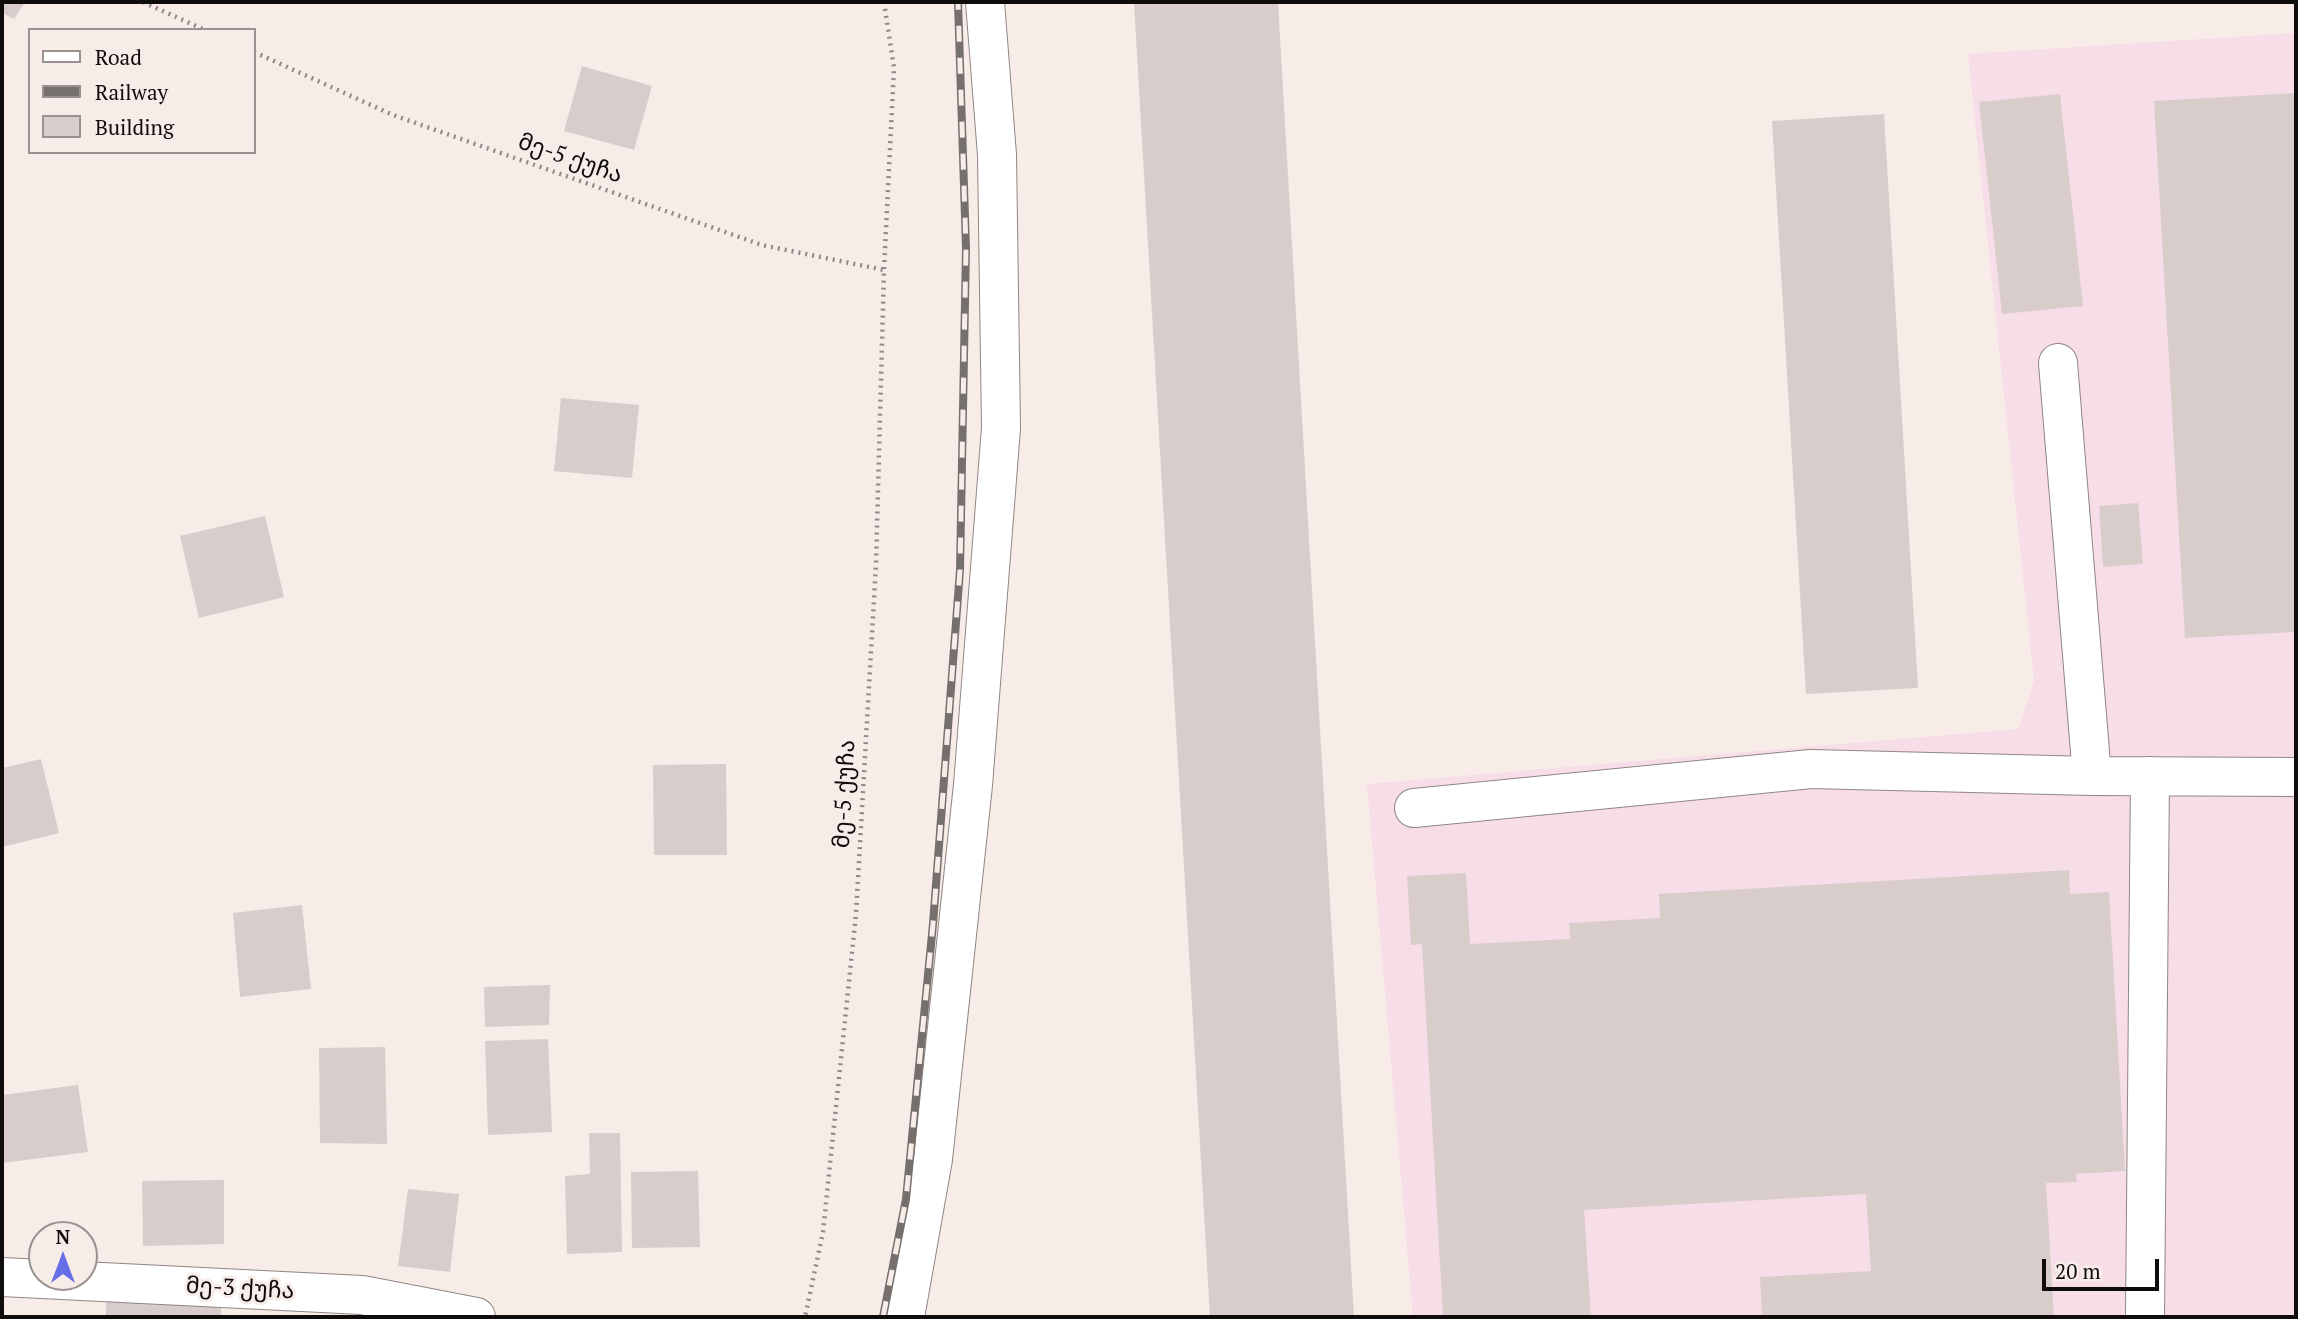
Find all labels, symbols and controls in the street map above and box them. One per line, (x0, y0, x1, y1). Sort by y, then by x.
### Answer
legend (28, 28, 256, 154)
text: Road (95, 43, 142, 71)
text: Railway (95, 78, 168, 106)
text: Building (95, 113, 174, 141)
street label: მე-5 ქუჩა (514, 128, 626, 190)
street label: მე-5 ქუჩა (828, 739, 862, 849)
north arrow (28, 1221, 98, 1291)
text: N (56, 1224, 70, 1249)
scale bar (2046, 1246, 2163, 1290)
text: 20 m (2055, 1257, 2101, 1285)
street label: მე-3 ქუჩა (185, 1272, 295, 1306)

